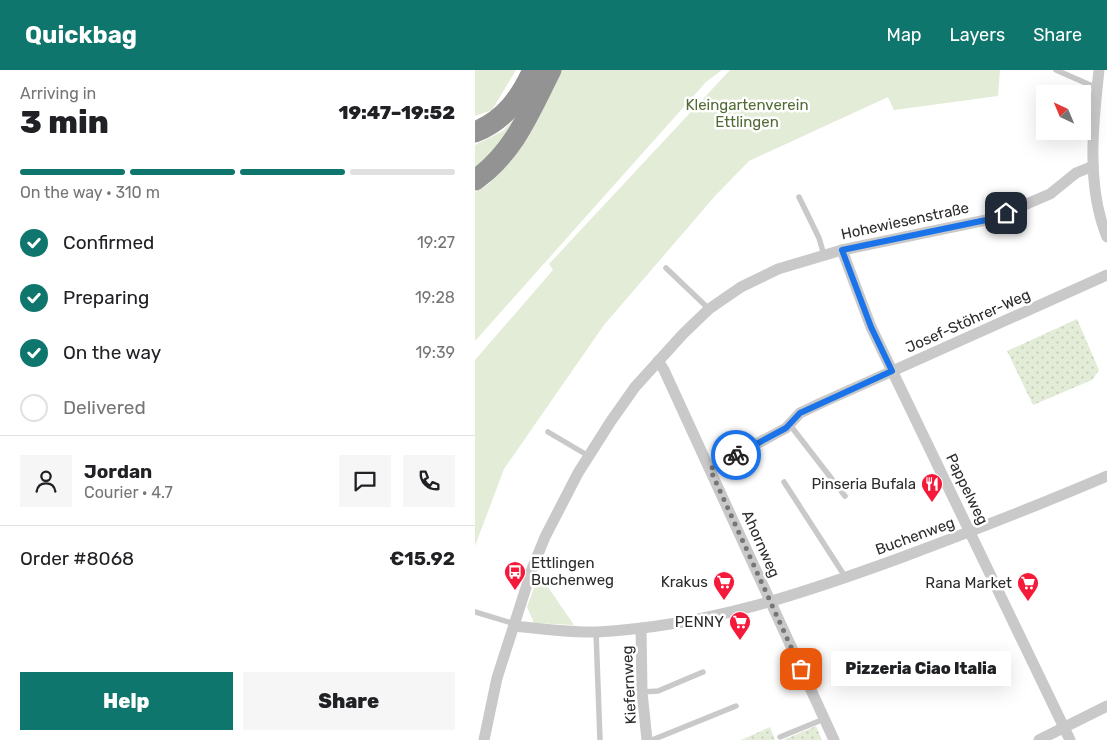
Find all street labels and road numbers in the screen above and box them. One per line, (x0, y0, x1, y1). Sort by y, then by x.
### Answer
street label: Hohewiesenstraße (839, 199, 971, 243)
street label: Josef-Stöhrer-Weg (903, 285, 1033, 357)
street label: Pappelweg (942, 451, 992, 527)
street label: Ahornweg (738, 508, 784, 580)
street label: Buchenweg (873, 513, 957, 559)
street label: Kiefernweg (618, 645, 640, 725)

